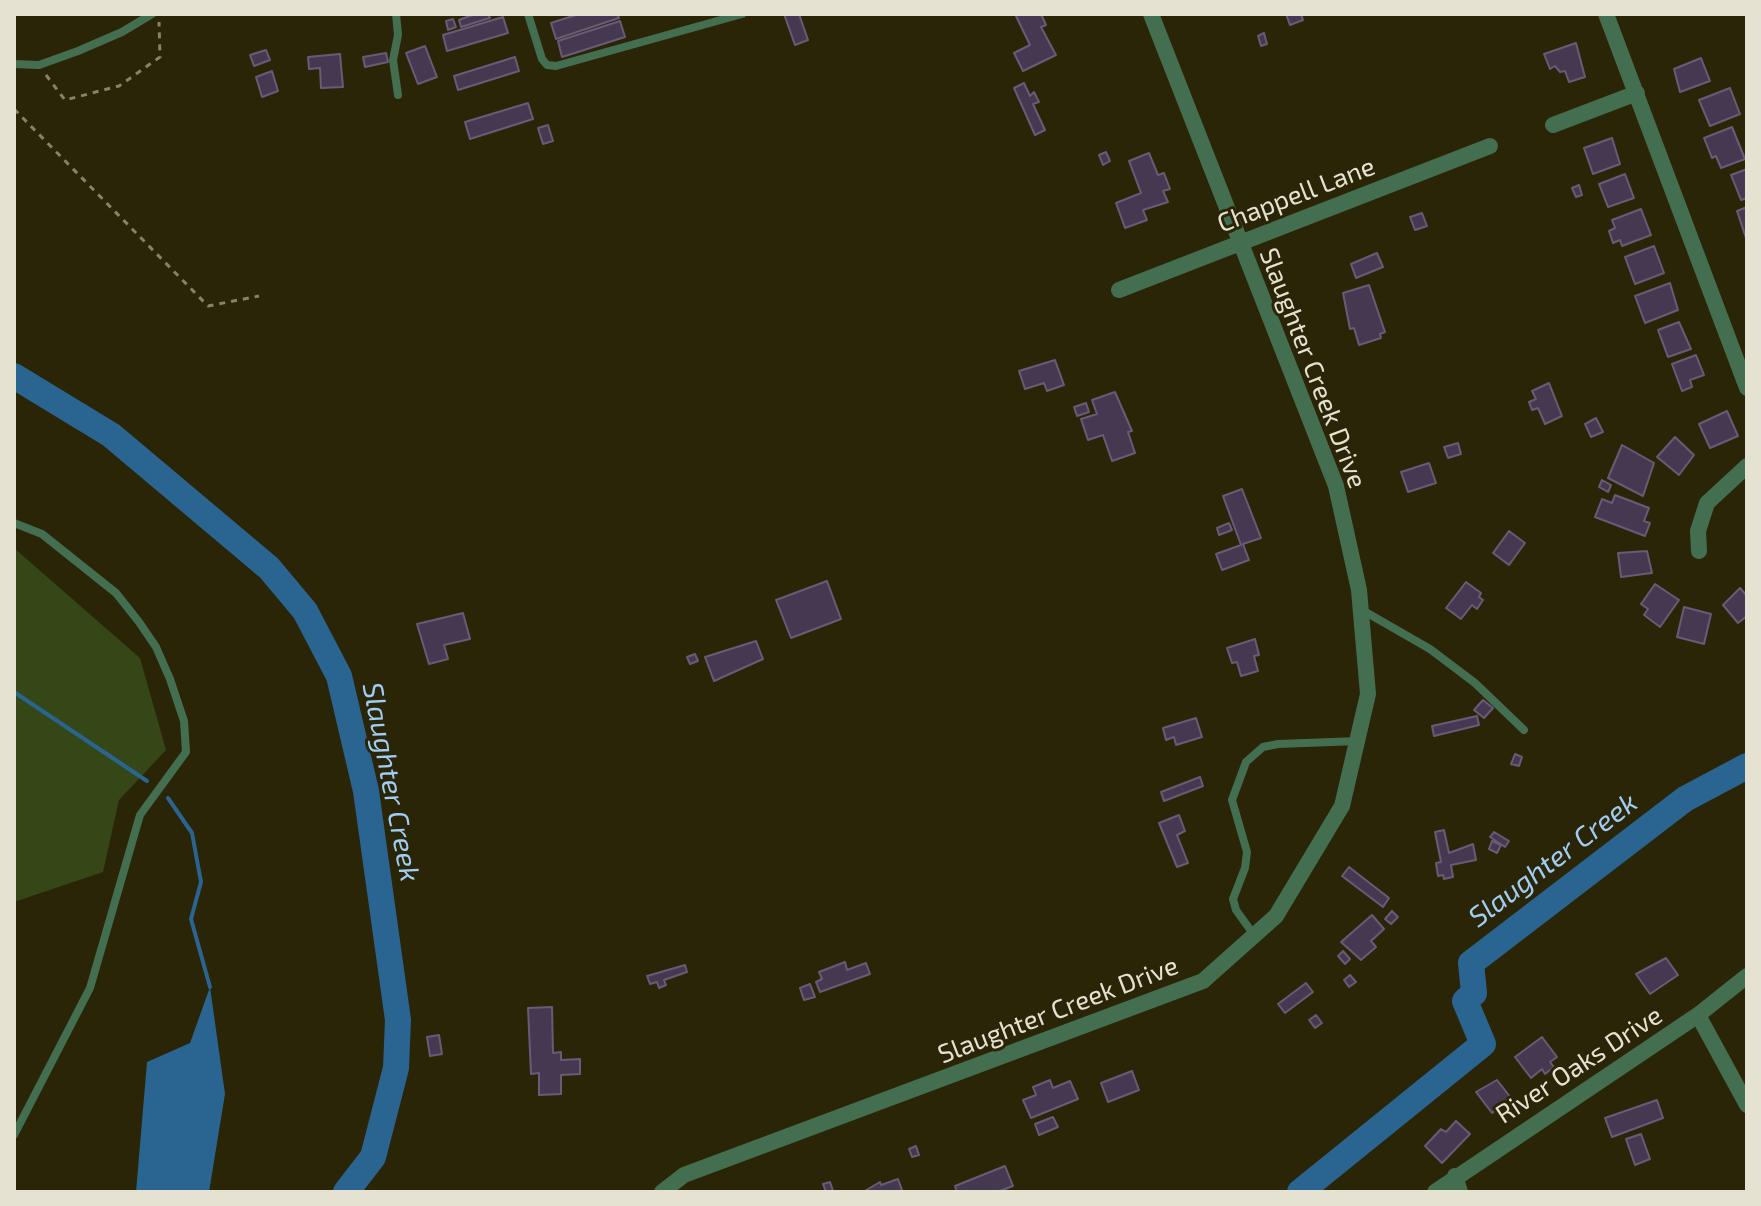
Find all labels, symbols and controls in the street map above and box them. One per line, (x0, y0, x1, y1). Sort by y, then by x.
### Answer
street label: Chappell Lane (1213, 151, 1379, 239)
street label: Slaughter Creek Drive (1253, 244, 1373, 492)
water label: Slaughter Creek (355, 679, 427, 885)
water label: Slaughter Creek (1462, 786, 1644, 934)
street label: Slaughter Creek Drive (934, 950, 1182, 1070)
street label: River Oaks Drive (1490, 1000, 1668, 1130)

